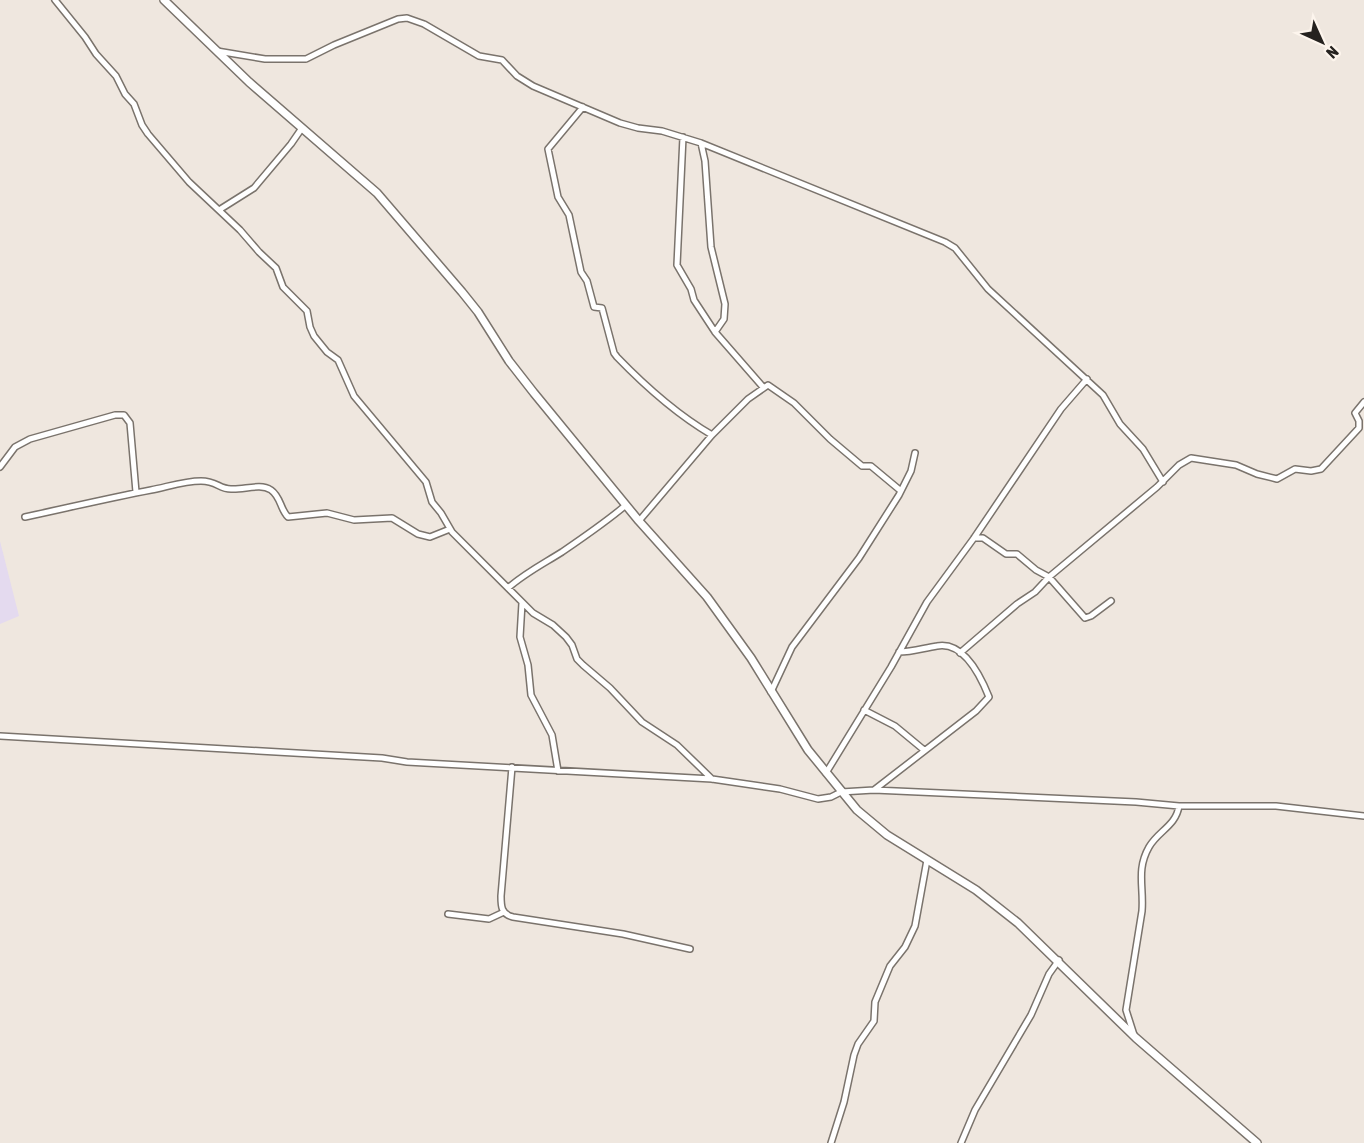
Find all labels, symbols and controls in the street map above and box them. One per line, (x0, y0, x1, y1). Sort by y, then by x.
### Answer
north arrow (1292, 12, 1352, 72)
text: N (1323, 43, 1342, 62)

